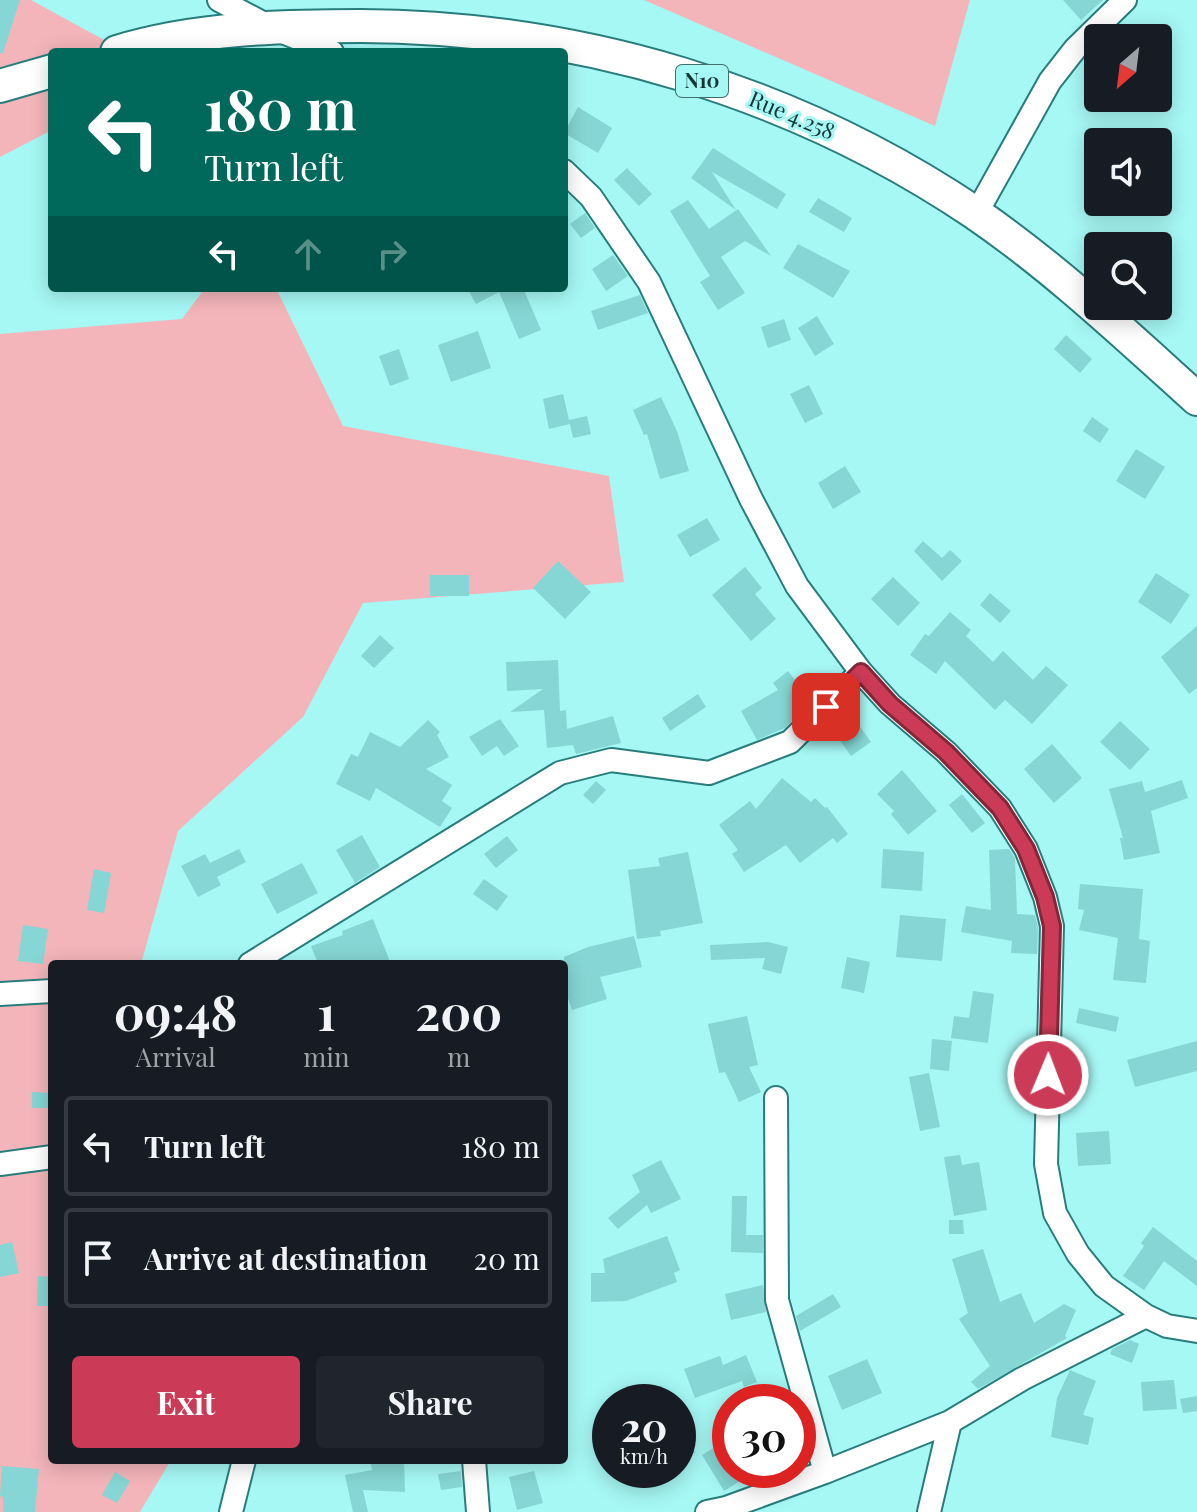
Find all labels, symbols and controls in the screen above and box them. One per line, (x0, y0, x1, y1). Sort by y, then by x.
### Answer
north arrow (1084, 24, 1172, 112)
map controls (1084, 24, 1172, 320)
road number: N10 (676, 65, 728, 97)
text: 180 m (204, 70, 357, 145)
icon: left (72, 80, 176, 184)
street label: Rue 4.258 (745, 83, 840, 146)
button: sound (1084, 128, 1172, 216)
text: Turn left (204, 142, 343, 190)
icon: left (202, 232, 246, 276)
icon: ahead (286, 232, 330, 276)
icon: right (370, 232, 414, 276)
button: search (1084, 232, 1172, 320)
pin (792, 673, 860, 741)
icon: arrive (804, 685, 848, 729)
text: 09:48 (114, 979, 237, 1043)
text: 1 (317, 979, 336, 1043)
text: 200 (415, 979, 502, 1043)
position arrow (1006, 1033, 1090, 1117)
text: Arrival (136, 1039, 216, 1074)
text: min (303, 1039, 349, 1074)
text: m (447, 1039, 470, 1074)
icon: left (76, 1124, 120, 1168)
text: Turn left (144, 1126, 265, 1166)
text: 180 m (461, 1126, 540, 1166)
icon: arrive (76, 1236, 120, 1280)
text: Arrive at destination (144, 1238, 427, 1278)
text: 20 m (474, 1238, 540, 1278)
button: Exit (72, 1356, 300, 1448)
button: Share (316, 1356, 544, 1448)
speed limit sign: 30 (712, 1384, 816, 1488)
text: 20 (621, 1399, 667, 1452)
text: km/h (620, 1442, 668, 1469)

